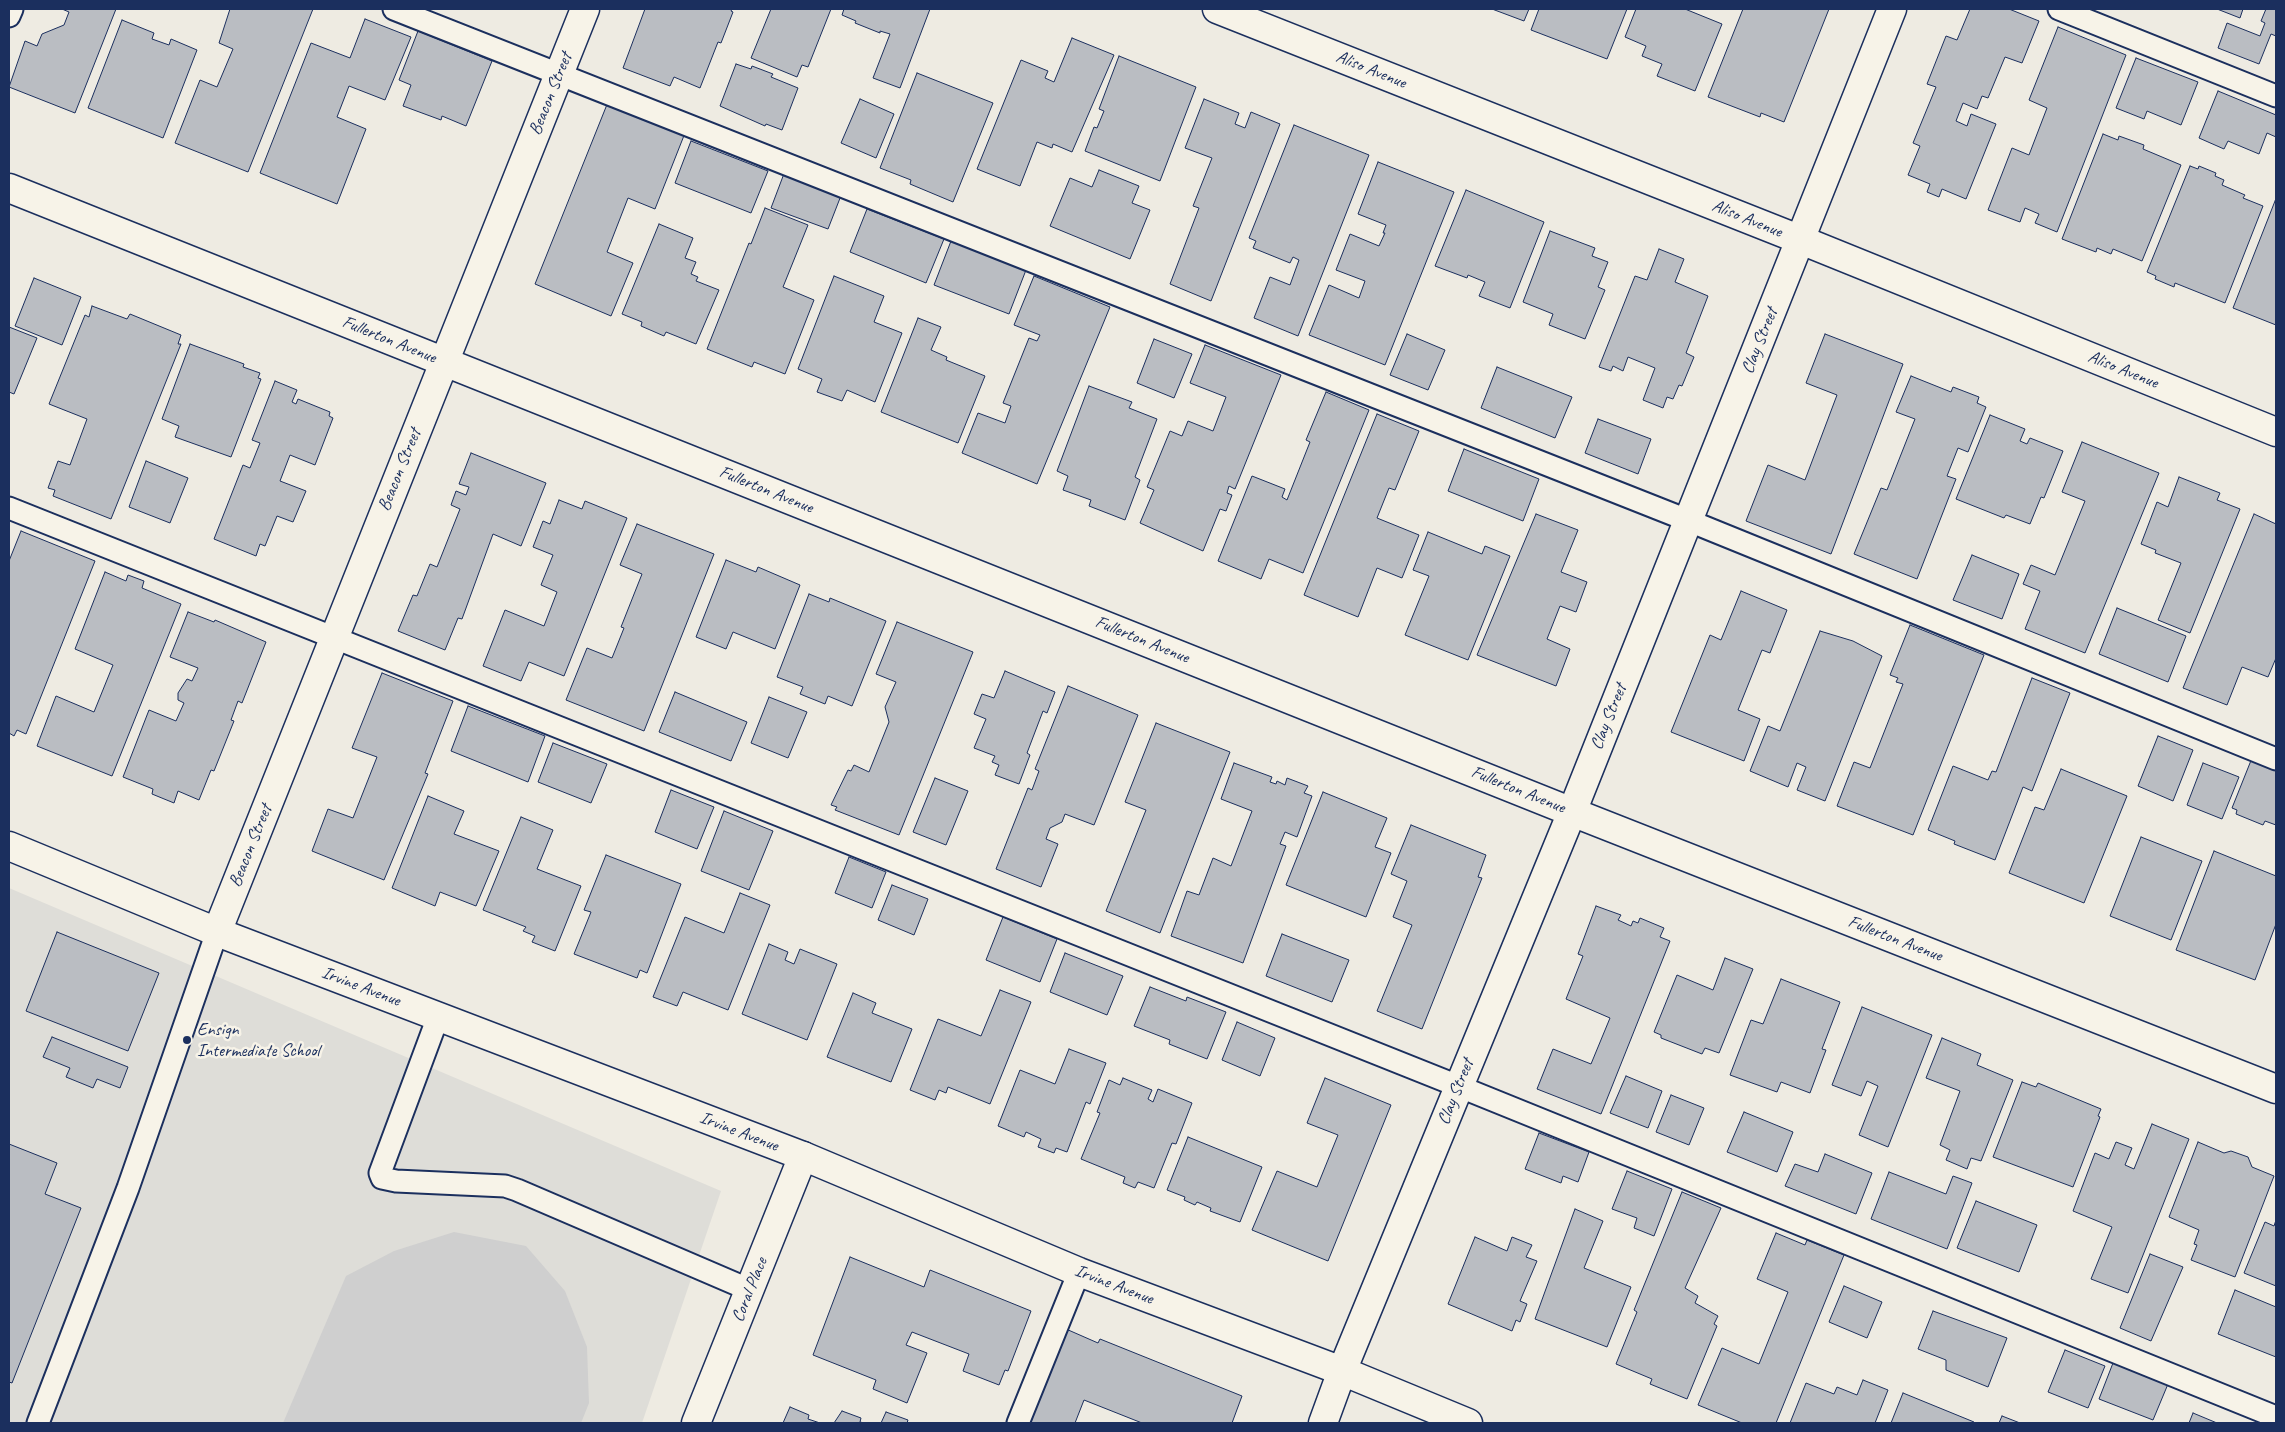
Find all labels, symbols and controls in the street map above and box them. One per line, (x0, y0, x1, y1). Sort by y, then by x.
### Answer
street label: Aliso Avenue (1333, 46, 1409, 94)
street label: Beacon Street (525, 50, 577, 138)
street label: Aliso Avenue (1709, 195, 1785, 243)
street label: Clay Street (1737, 305, 1783, 377)
street label: Fullerton Avenue (339, 311, 439, 369)
street label: Aliso Avenue (2085, 346, 2161, 394)
street label: Beacon Street (374, 426, 426, 514)
street label: Fullerton Avenue (716, 461, 816, 519)
street label: Fullerton Avenue (1092, 611, 1192, 669)
street label: Clay Street (1586, 681, 1632, 753)
street label: Fullerton Avenue (1468, 761, 1568, 819)
street label: Beacon Street (225, 802, 277, 890)
street label: Fullerton Avenue (1845, 911, 1945, 967)
street label: Irvine Avenue (319, 962, 403, 1012)
place label: Ensign Intermediate School (197, 1019, 320, 1062)
marker: Ensign Intermediate School (181, 1034, 193, 1046)
street label: Clay Street (1433, 1056, 1479, 1128)
street label: Irvine Avenue (697, 1107, 781, 1157)
street label: Coral Place (727, 1255, 773, 1325)
street label: Irvine Avenue (1072, 1260, 1156, 1310)

